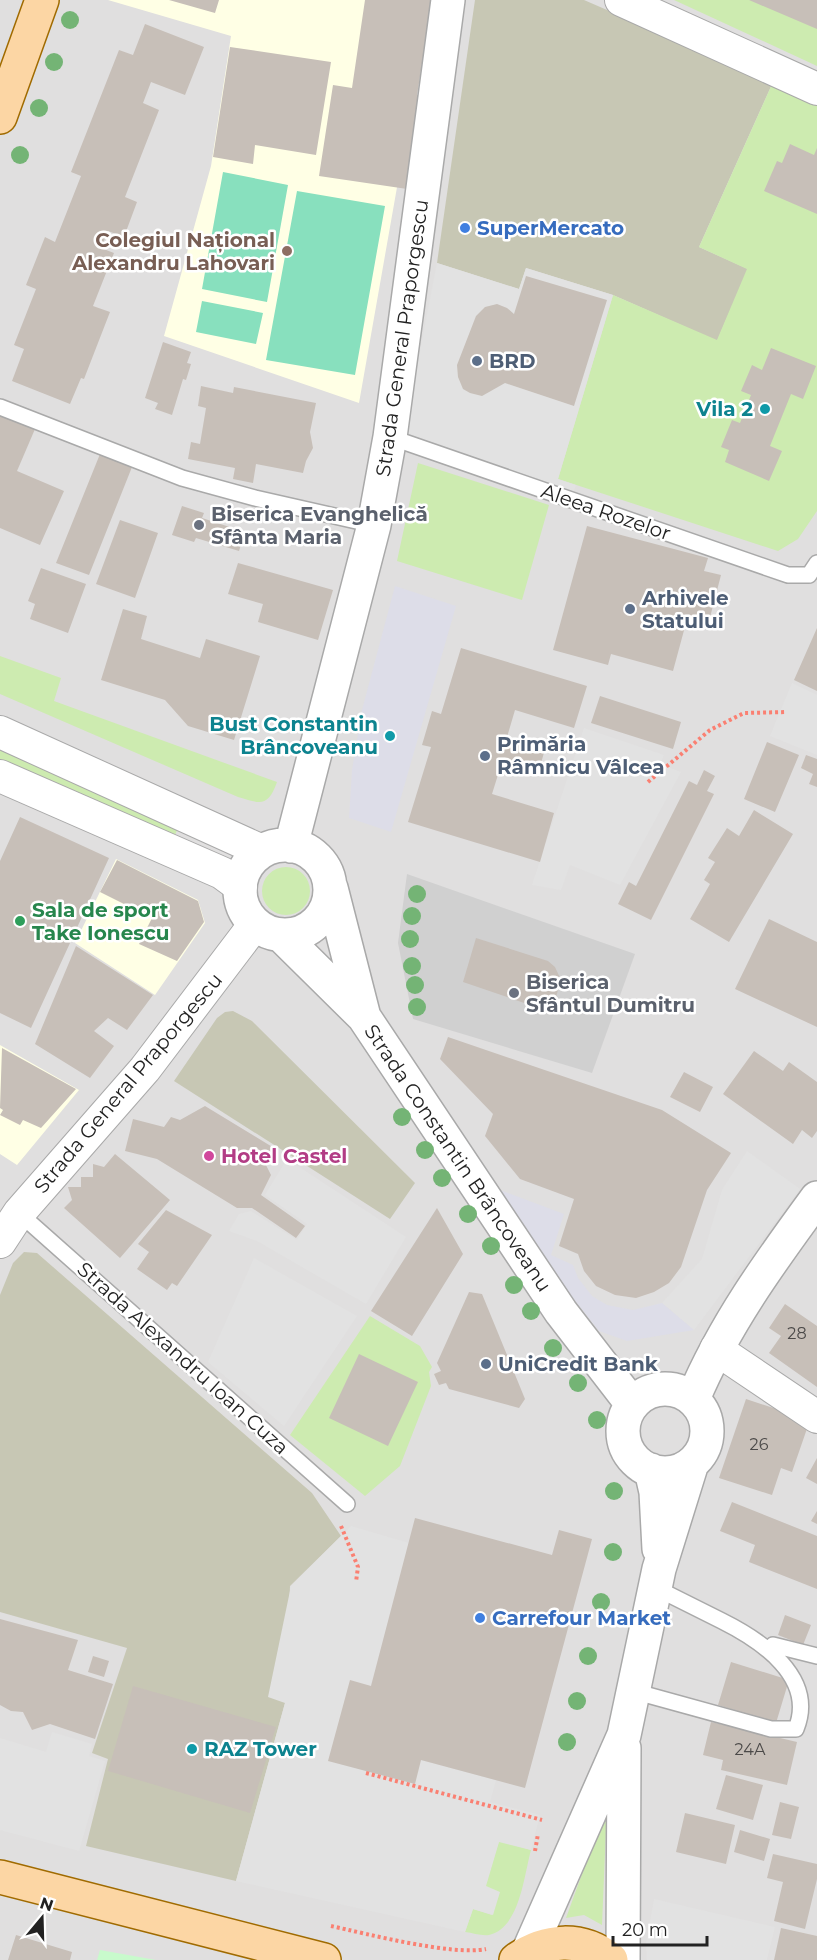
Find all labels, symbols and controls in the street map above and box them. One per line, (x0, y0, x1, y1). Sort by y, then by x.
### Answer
street label: Strada General Praporgescu (371, 198, 433, 478)
place label: SuperMercato (477, 216, 624, 240)
marker: SuperMercato (458, 221, 472, 235)
place label: Colegiul Național Alexandru Lahovari (71, 228, 275, 275)
marker: Colegiul Național Alexandru Lahovari (280, 244, 294, 258)
place label: BRD (489, 349, 536, 373)
marker: BRD (470, 354, 484, 368)
place label: Vila 2 (695, 397, 753, 421)
marker: Vila 2 (758, 402, 772, 416)
street label: Aleea Rozelor (538, 479, 674, 545)
place label: Biserica Evanghelică Sfânta Maria (211, 502, 428, 549)
marker: Biserica Evanghelică Sfânta Maria (192, 518, 206, 532)
place label: Arhivele Statului (641, 586, 729, 633)
marker: Arhivele Statului (623, 602, 637, 616)
place label: Bust Constantin Brâncoveanu (209, 712, 378, 759)
marker: Bust Constantin Brâncoveanu (383, 729, 397, 743)
place label: Primăria Râmnicu Vâlcea (497, 732, 665, 779)
marker: Primăria Râmnicu Vâlcea (478, 749, 492, 763)
place label: Sala de sport Take Ionescu (32, 898, 169, 945)
marker: Sala de sport Take Ionescu (13, 914, 27, 928)
street label: Strada General Praporgescu (29, 968, 227, 1198)
place label: Biserica Sfântul Dumitru (526, 970, 695, 1017)
marker: Biserica Sfântul Dumitru (507, 986, 521, 1000)
street label: Strada Constantin Brâncoveanu (359, 1020, 557, 1296)
place label: Hotel Castel (221, 1144, 347, 1168)
marker: Hotel Castel (202, 1149, 216, 1163)
street label: Strada Alexandru Ioan Cuza (72, 1257, 294, 1459)
house number: 28 (787, 1324, 807, 1343)
place label: UniCredit Bank (498, 1352, 659, 1376)
marker: UniCredit Bank (479, 1357, 493, 1371)
house number: 26 (750, 1435, 769, 1454)
place label: Carrefour Market (492, 1606, 671, 1630)
marker: Carrefour Market (473, 1611, 487, 1625)
place label: RAZ Tower (204, 1737, 317, 1761)
house number: 24A (735, 1740, 766, 1759)
marker: RAZ Tower (185, 1742, 199, 1756)
north arrow (12, 1888, 72, 1948)
text: N (38, 1893, 56, 1915)
scale bar (613, 1909, 708, 1947)
text: 20 m (622, 1919, 668, 1941)

